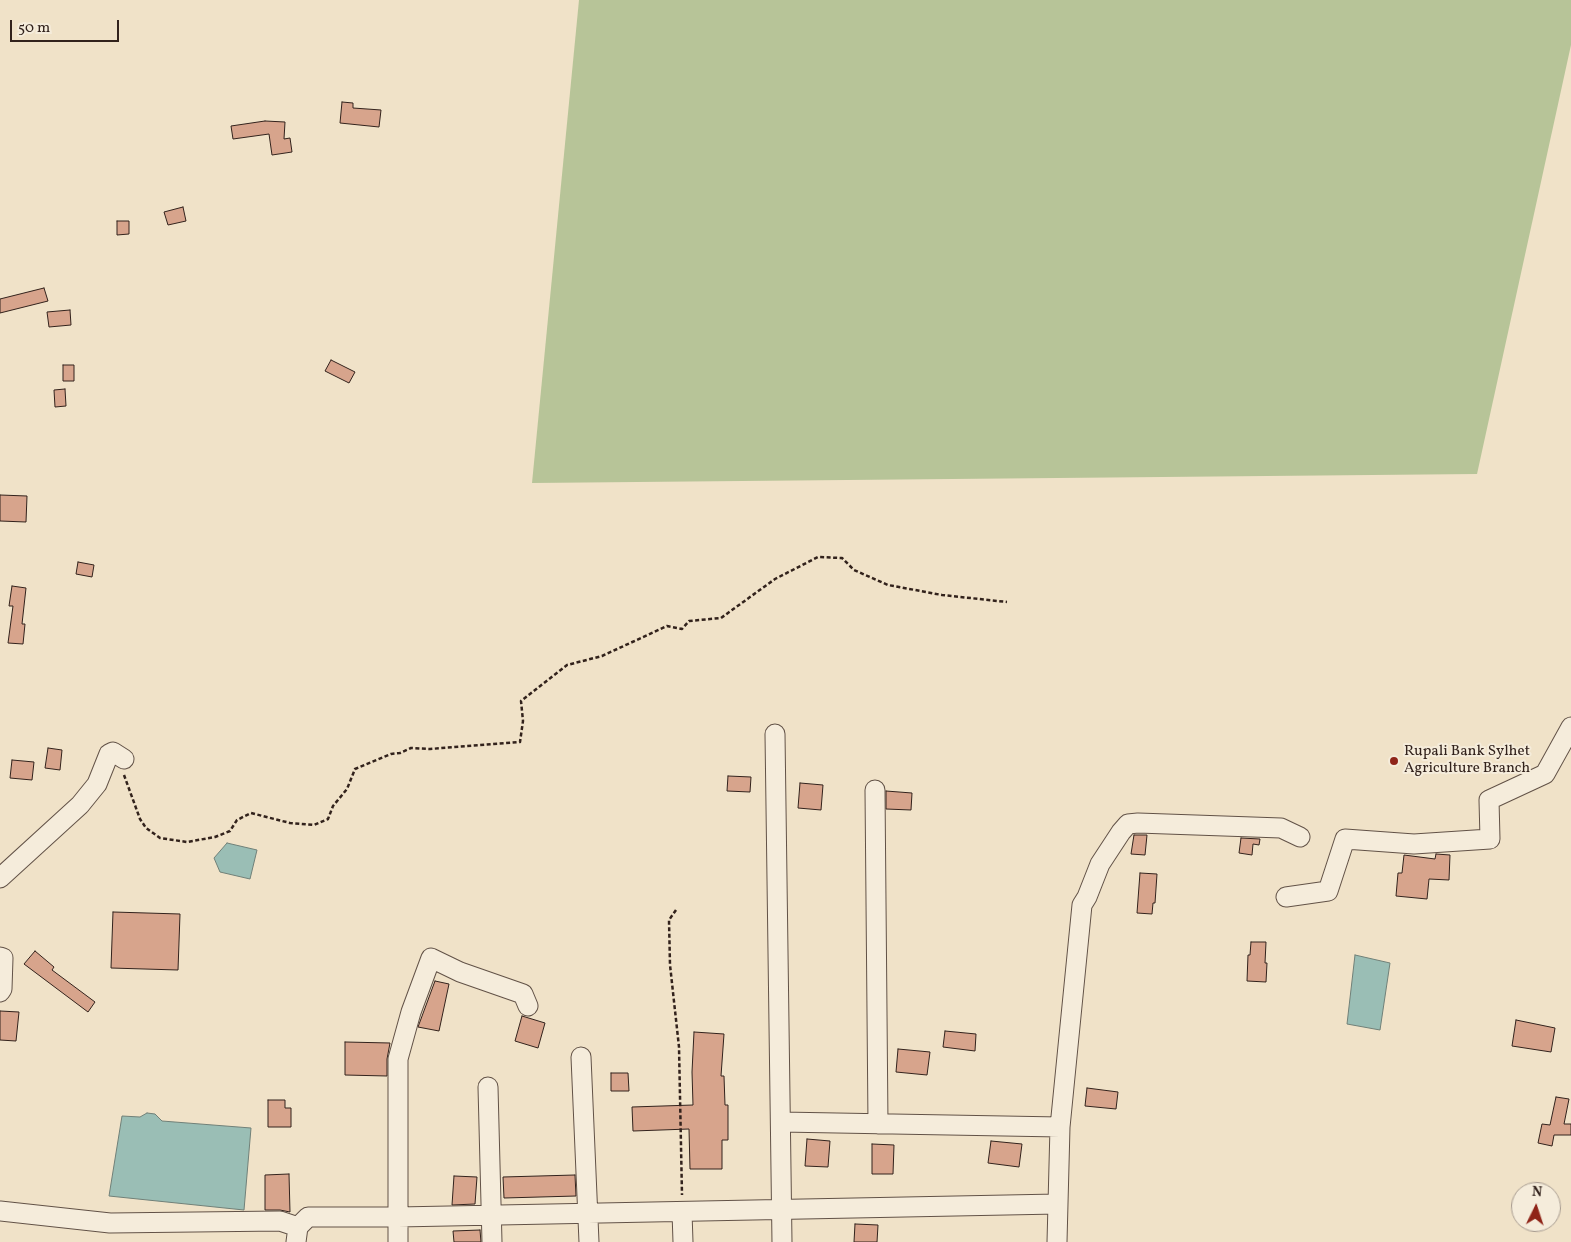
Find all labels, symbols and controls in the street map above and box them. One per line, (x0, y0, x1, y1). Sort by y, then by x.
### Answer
scale bar (12, 10, 121, 42)
text: 50 m (18, 18, 50, 39)
place label: Rupali Bank Sylhet Agriculture Branch (1404, 743, 1530, 778)
marker: Rupali Bank Sylhet Agriculture Branch (1388, 755, 1400, 767)
north arrow (1511, 1182, 1561, 1232)
text: N (1531, 1183, 1543, 1202)

